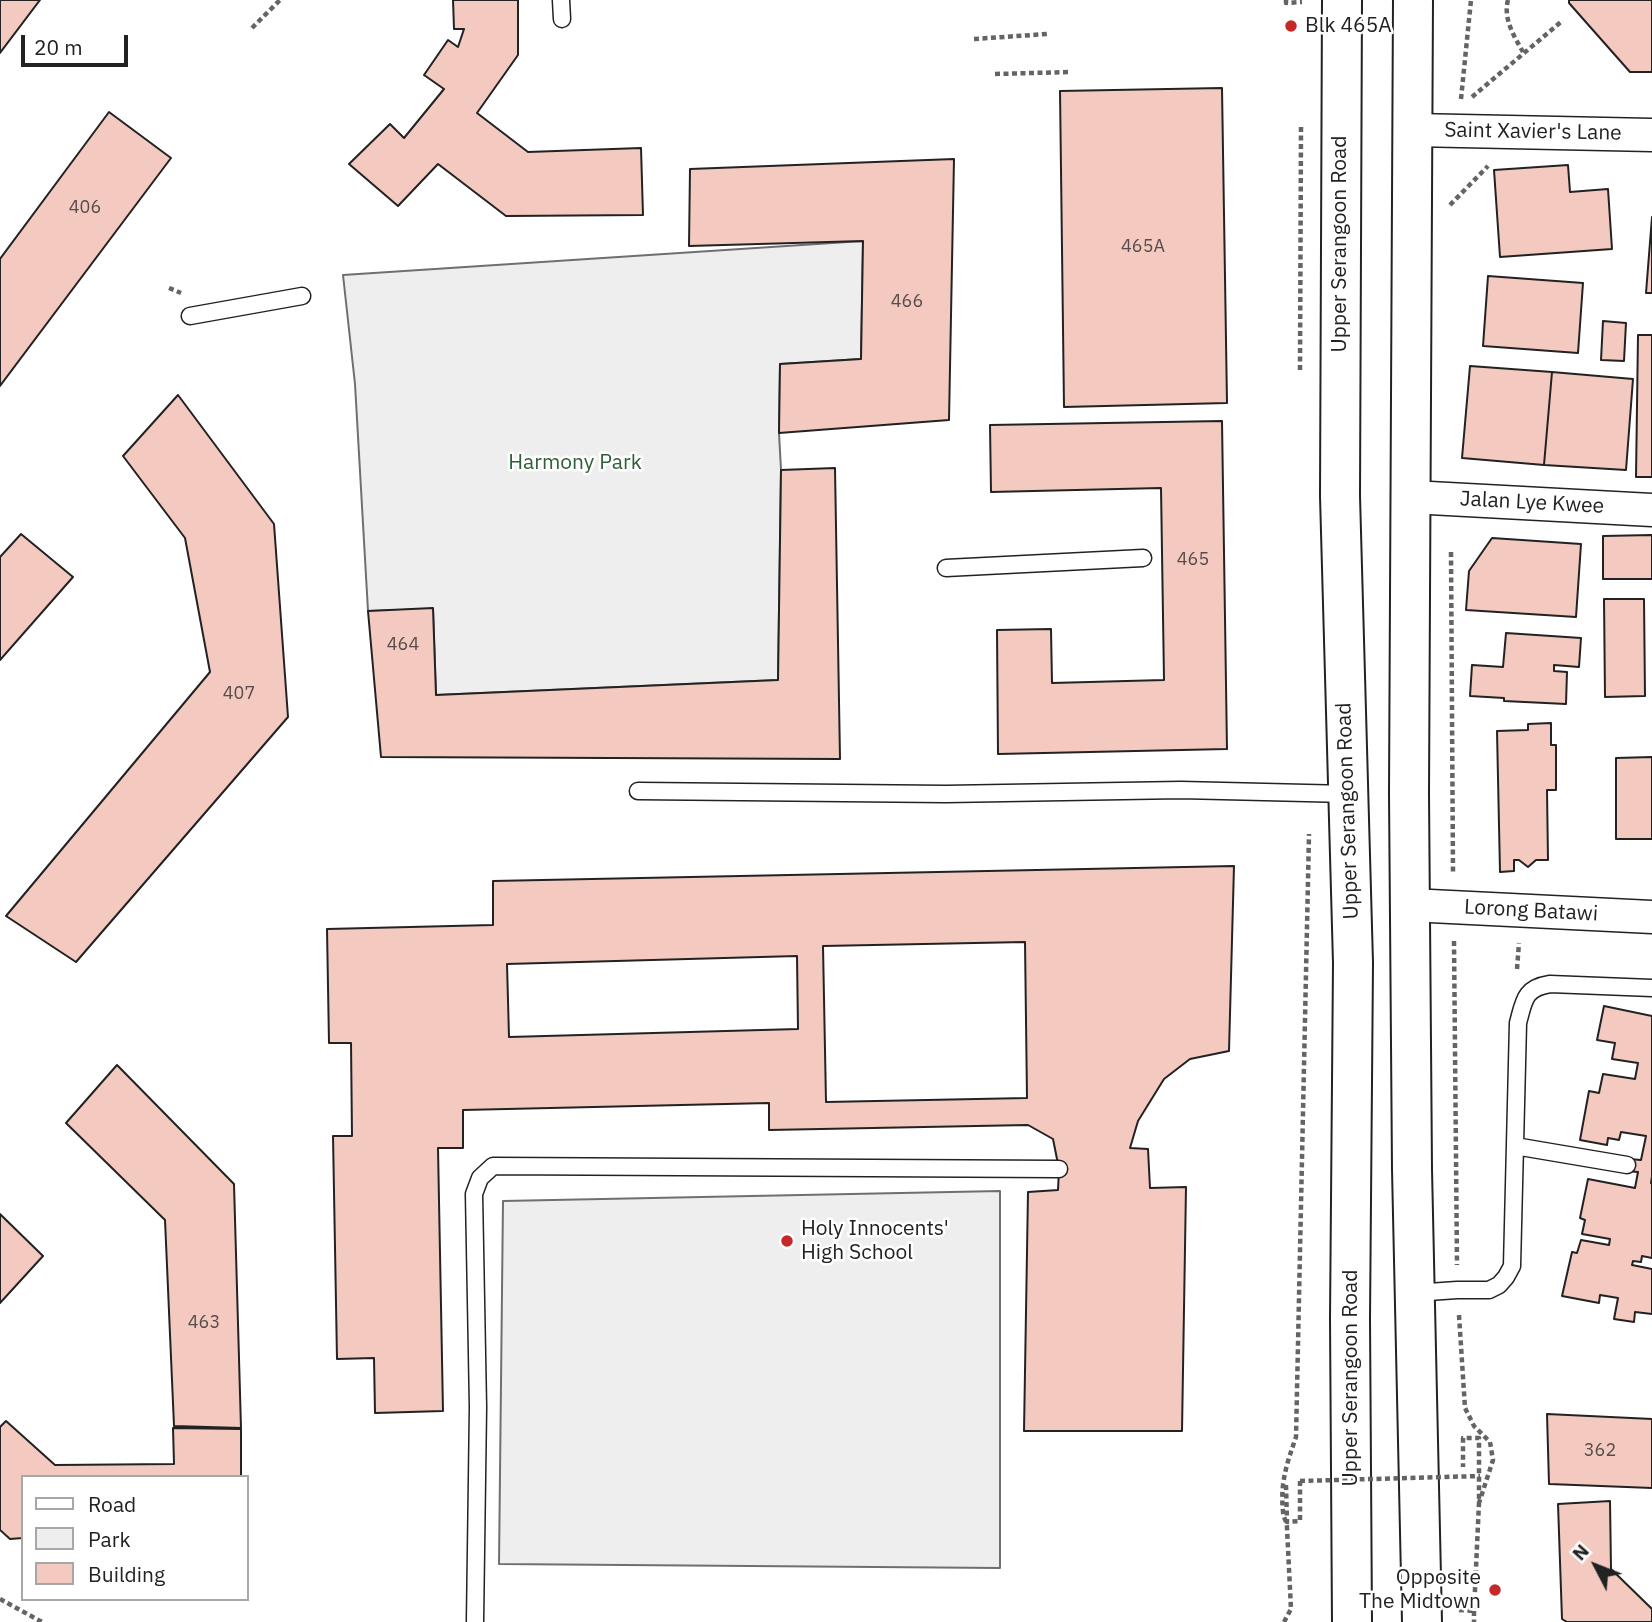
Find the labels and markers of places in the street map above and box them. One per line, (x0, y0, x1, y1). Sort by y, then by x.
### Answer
place label: Blk 465A (1305, 13, 1392, 39)
marker: Blk 465A (1283, 18, 1299, 34)
place label: Holy Innocents' High School (801, 1216, 949, 1266)
marker: Holy Innocents' High School (779, 1233, 795, 1249)
place label: Opposite The Midtown (1359, 1565, 1481, 1615)
marker: Opposite The Midtown (1487, 1582, 1503, 1598)

